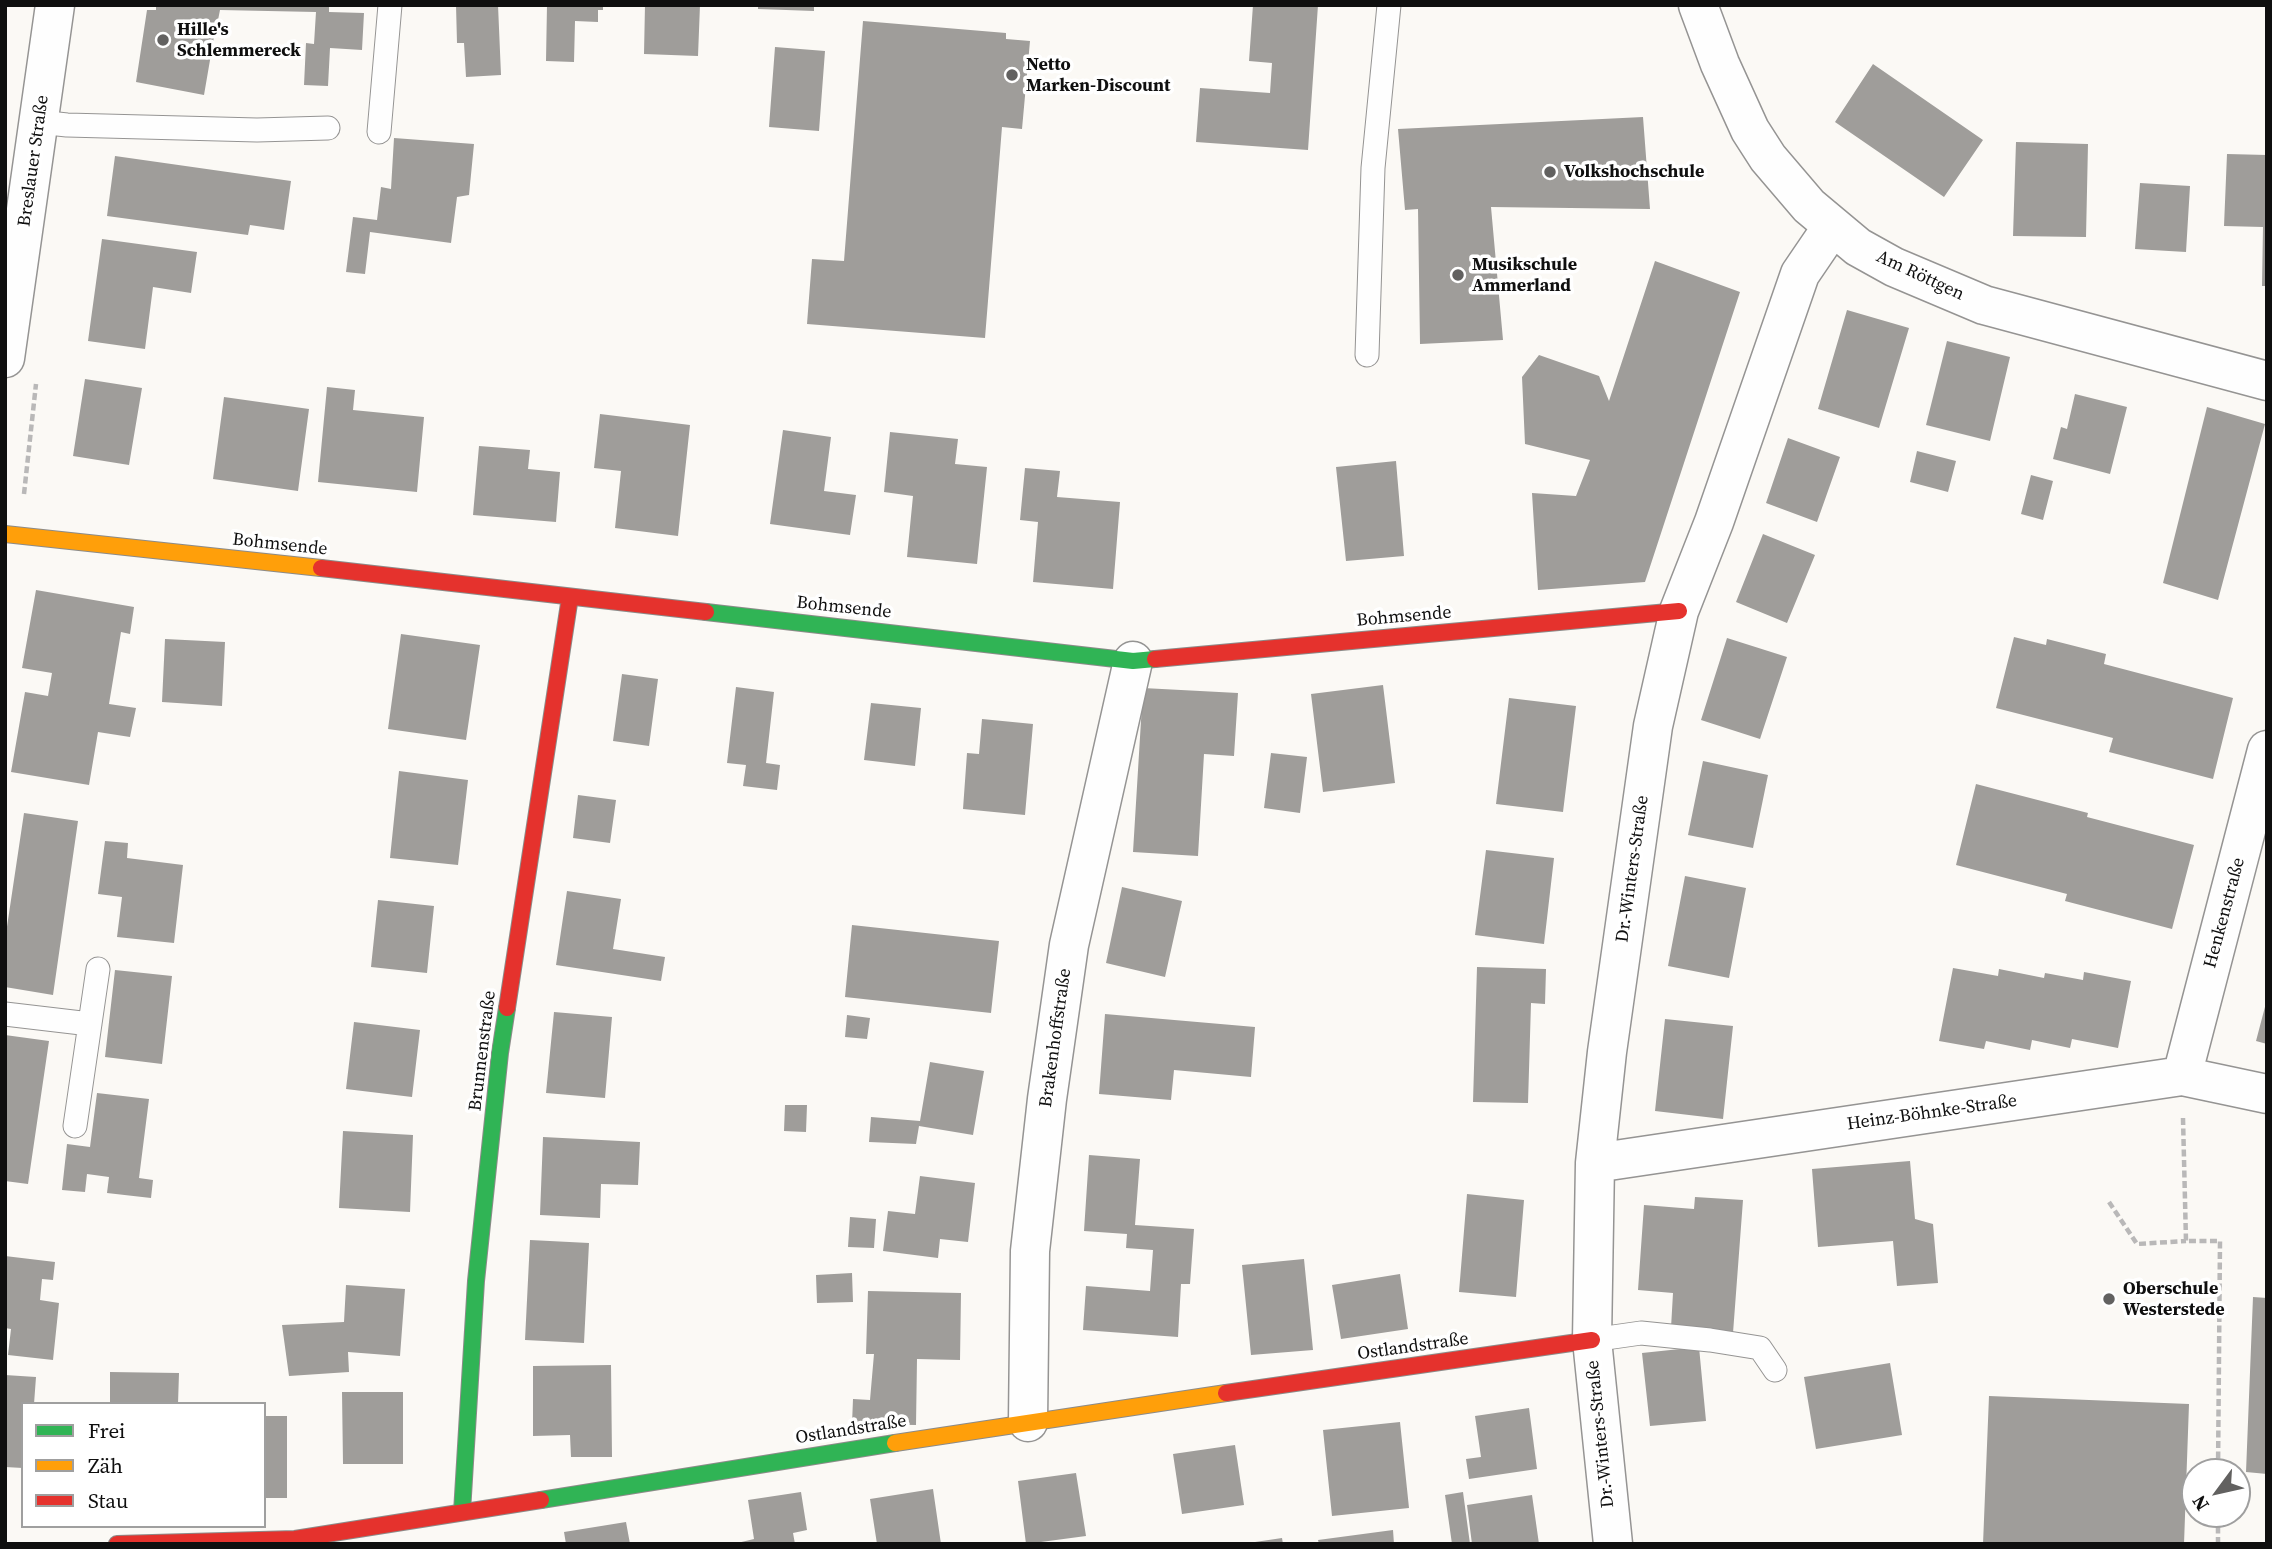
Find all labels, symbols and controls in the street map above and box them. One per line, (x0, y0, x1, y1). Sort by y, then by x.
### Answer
place label: Hille's Schlemmereck (177, 19, 301, 61)
marker: Hille's Schlemmereck (155, 32, 171, 48)
place label: Netto Marken-Discount (1026, 54, 1170, 96)
marker: Netto Marken-Discount (1004, 67, 1020, 83)
street label: Breslauer Straße (14, 94, 54, 228)
place label: Volkshochschule (1564, 161, 1704, 183)
marker: Volkshochschule (1542, 164, 1558, 180)
street label: Am Röttgen (1873, 246, 1967, 306)
place label: Musikschule Ammerland (1472, 254, 1577, 296)
marker: Musikschule Ammerland (1450, 267, 1466, 283)
street label: Bohmsende (231, 529, 329, 561)
street label: Bohmsende (795, 592, 893, 624)
street label: Bohmsende (1356, 602, 1452, 632)
street label: Dr.-Winters-Straße (1612, 794, 1654, 944)
street label: Henkenstraße (2200, 855, 2250, 971)
street label: Brakenhoffstraße (1036, 967, 1076, 1109)
street label: Brunnenstraße (465, 989, 501, 1113)
street label: Heinz-Böhnke-Straße (1846, 1090, 2018, 1136)
place label: Oberschule Westerstede (2123, 1278, 2225, 1320)
marker: Oberschule Westerstede (2101, 1291, 2117, 1307)
street label: Ostlandstraße (1356, 1329, 1470, 1365)
street label: Dr.-Winters-Straße (1583, 1359, 1619, 1509)
legend (21, 1402, 266, 1528)
street label: Ostlandstraße (794, 1411, 908, 1449)
text: Frei (88, 1416, 125, 1445)
text: Zäh (88, 1451, 123, 1480)
north arrow (2181, 1458, 2251, 1528)
text: Stau (88, 1486, 128, 1515)
text: N (2185, 1490, 2215, 1516)

